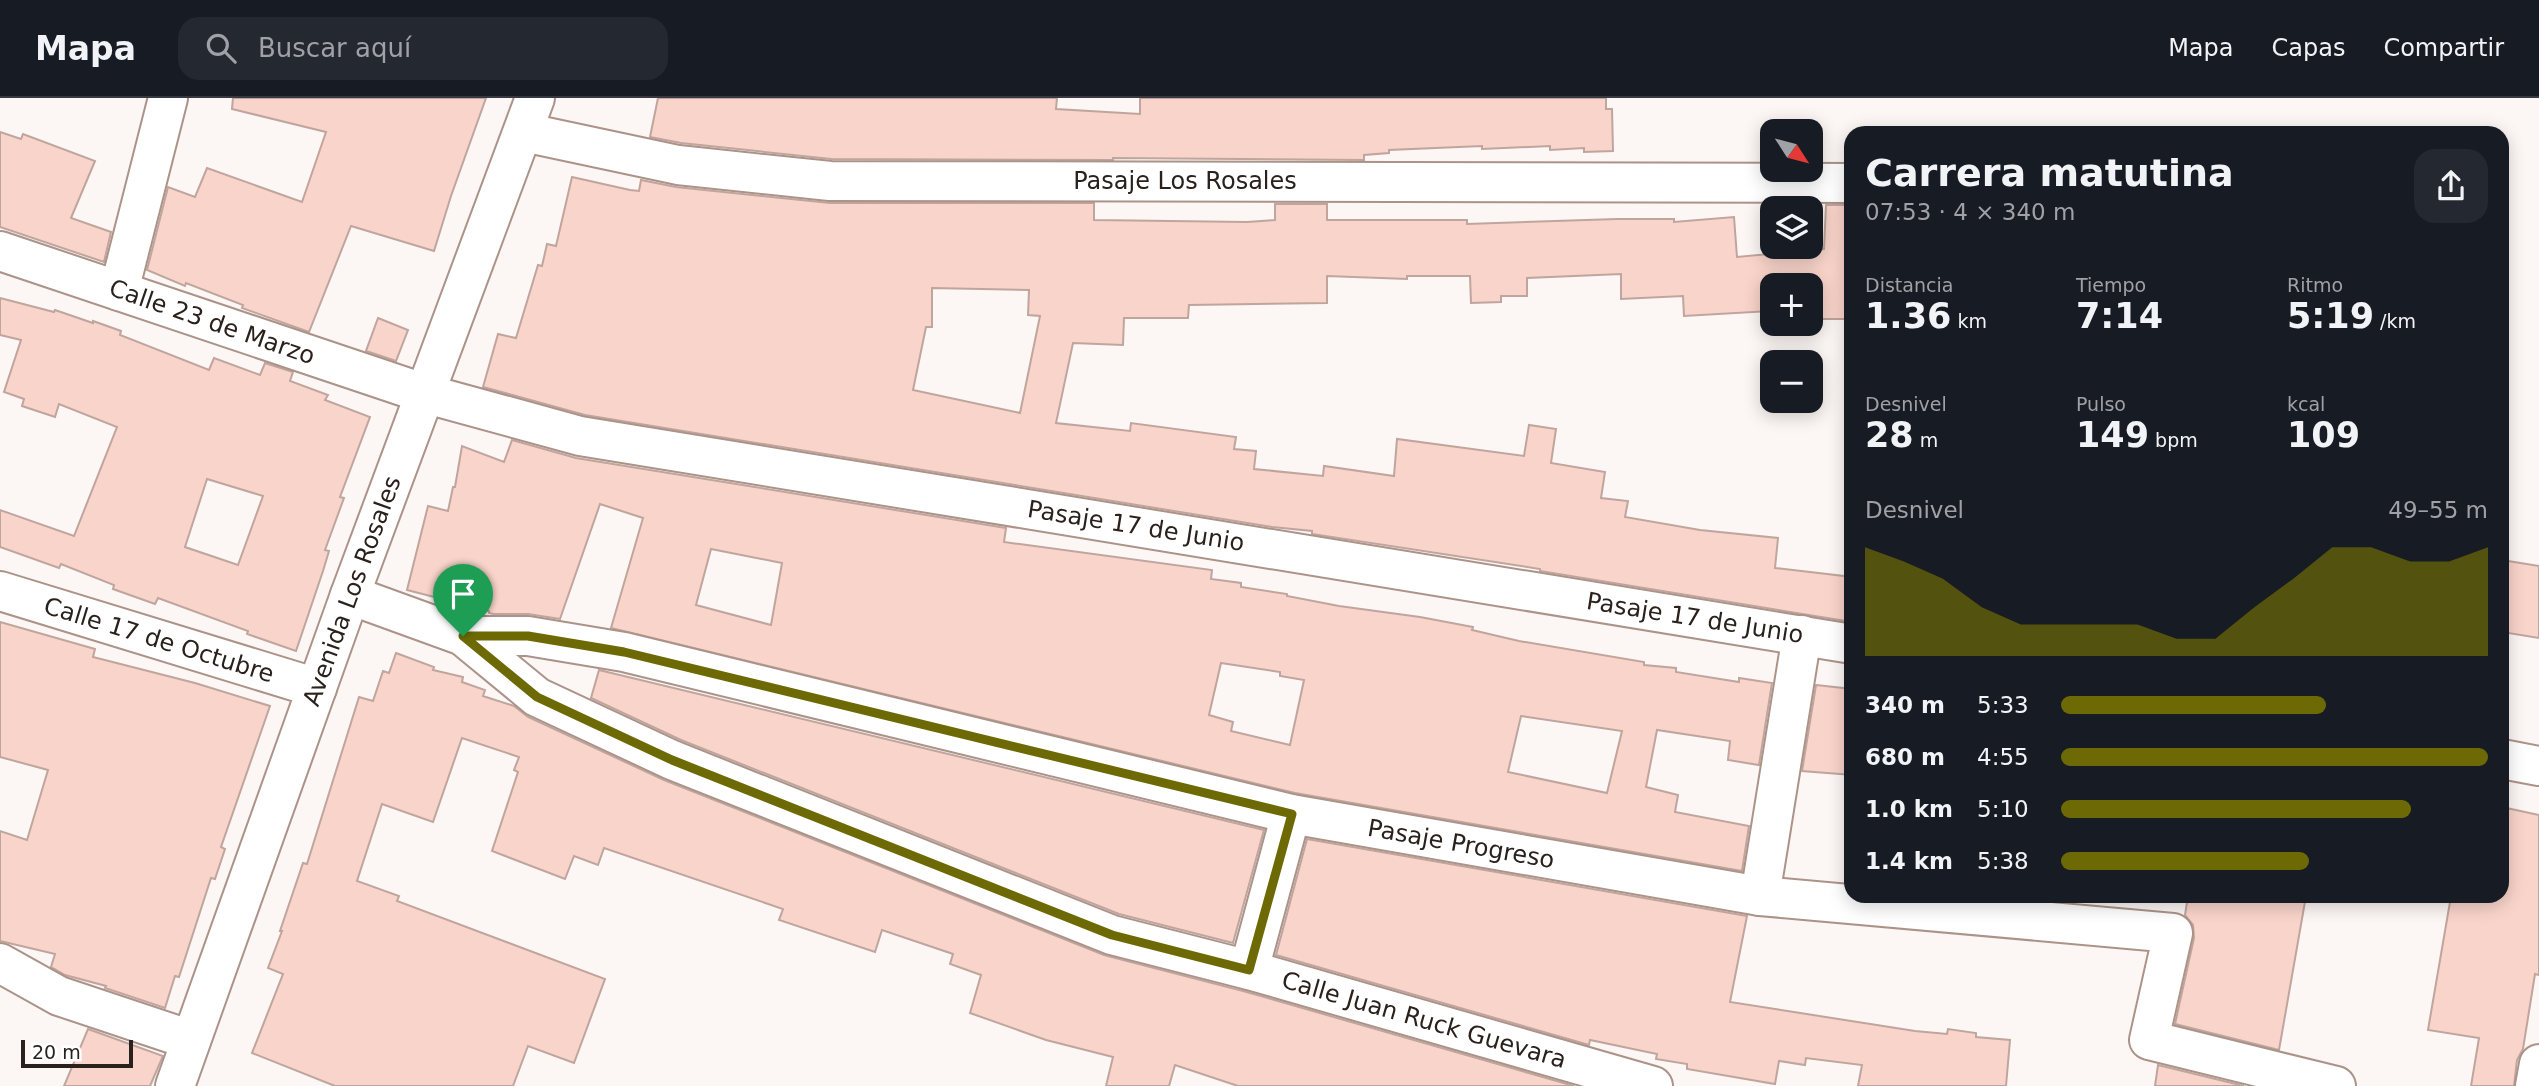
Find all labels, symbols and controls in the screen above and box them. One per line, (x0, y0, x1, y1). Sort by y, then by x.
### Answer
search box (178, 17, 668, 80)
text: Mapa (35, 29, 136, 68)
icon: search (202, 29, 240, 67)
text: Buscar aquí (258, 33, 411, 63)
text: Mapa (2168, 34, 2234, 62)
text: Capas (2272, 34, 2345, 62)
text: Compartir (2383, 34, 2504, 62)
north arrow (1760, 119, 1824, 182)
map controls (1760, 119, 1823, 413)
button: share (2414, 149, 2488, 223)
text: Carrera matutina (1865, 151, 2234, 195)
street label: Pasaje Los Rosales (1073, 167, 1297, 195)
button: layers (1760, 196, 1823, 259)
text: 07:53 · 4 × 340 m (1865, 199, 2075, 225)
button: + (1760, 273, 1823, 336)
street label: Calle 23 de Marzo (106, 274, 318, 370)
text: Distancia (1865, 274, 1953, 296)
text: Tiempo (2076, 274, 2146, 296)
text: Ritmo (2287, 274, 2343, 296)
text: 1.36 (1865, 296, 1951, 336)
text: 7:14 (2076, 296, 2163, 336)
text: 5:19 (2287, 296, 2374, 336)
text: km (1951, 310, 1987, 332)
text: /km (2374, 310, 2416, 332)
button: − (1760, 350, 1823, 413)
text: Desnivel (1865, 393, 1947, 415)
text: Pulso (2076, 393, 2126, 415)
text: kcal (2287, 393, 2325, 415)
text: 28 (1865, 415, 1914, 455)
text: 149 (2076, 415, 2149, 455)
text: 109 (2287, 415, 2360, 455)
text: m (1914, 429, 1938, 451)
text: bpm (2149, 429, 2198, 451)
street label: Avenida Los Rosales (297, 472, 407, 710)
street label: Pasaje 17 de Junio (1026, 495, 1246, 557)
text: Desnivel (1865, 497, 1964, 523)
text: 49–55 m (2388, 497, 2488, 523)
pin (433, 564, 493, 636)
icon: arrive (444, 575, 482, 613)
street label: Pasaje 17 de Junio (1585, 587, 1805, 649)
street label: Calle 17 de Octubre (41, 592, 277, 688)
text: 340 m (1865, 692, 1945, 718)
text: 5:33 (1977, 692, 2029, 718)
text: 680 m (1865, 744, 1945, 770)
text: 4:55 (1977, 744, 2029, 770)
text: 1.0 km (1865, 796, 1953, 822)
text: 5:10 (1977, 796, 2029, 822)
street label: Pasaje Progreso (1366, 814, 1556, 874)
text: 1.4 km (1865, 848, 1953, 874)
text: 5:38 (1977, 848, 2029, 874)
street label: Calle Juan Ruck Guevara (1279, 966, 1569, 1074)
scale bar (21, 1037, 133, 1069)
text: 20 m (32, 1041, 81, 1063)

